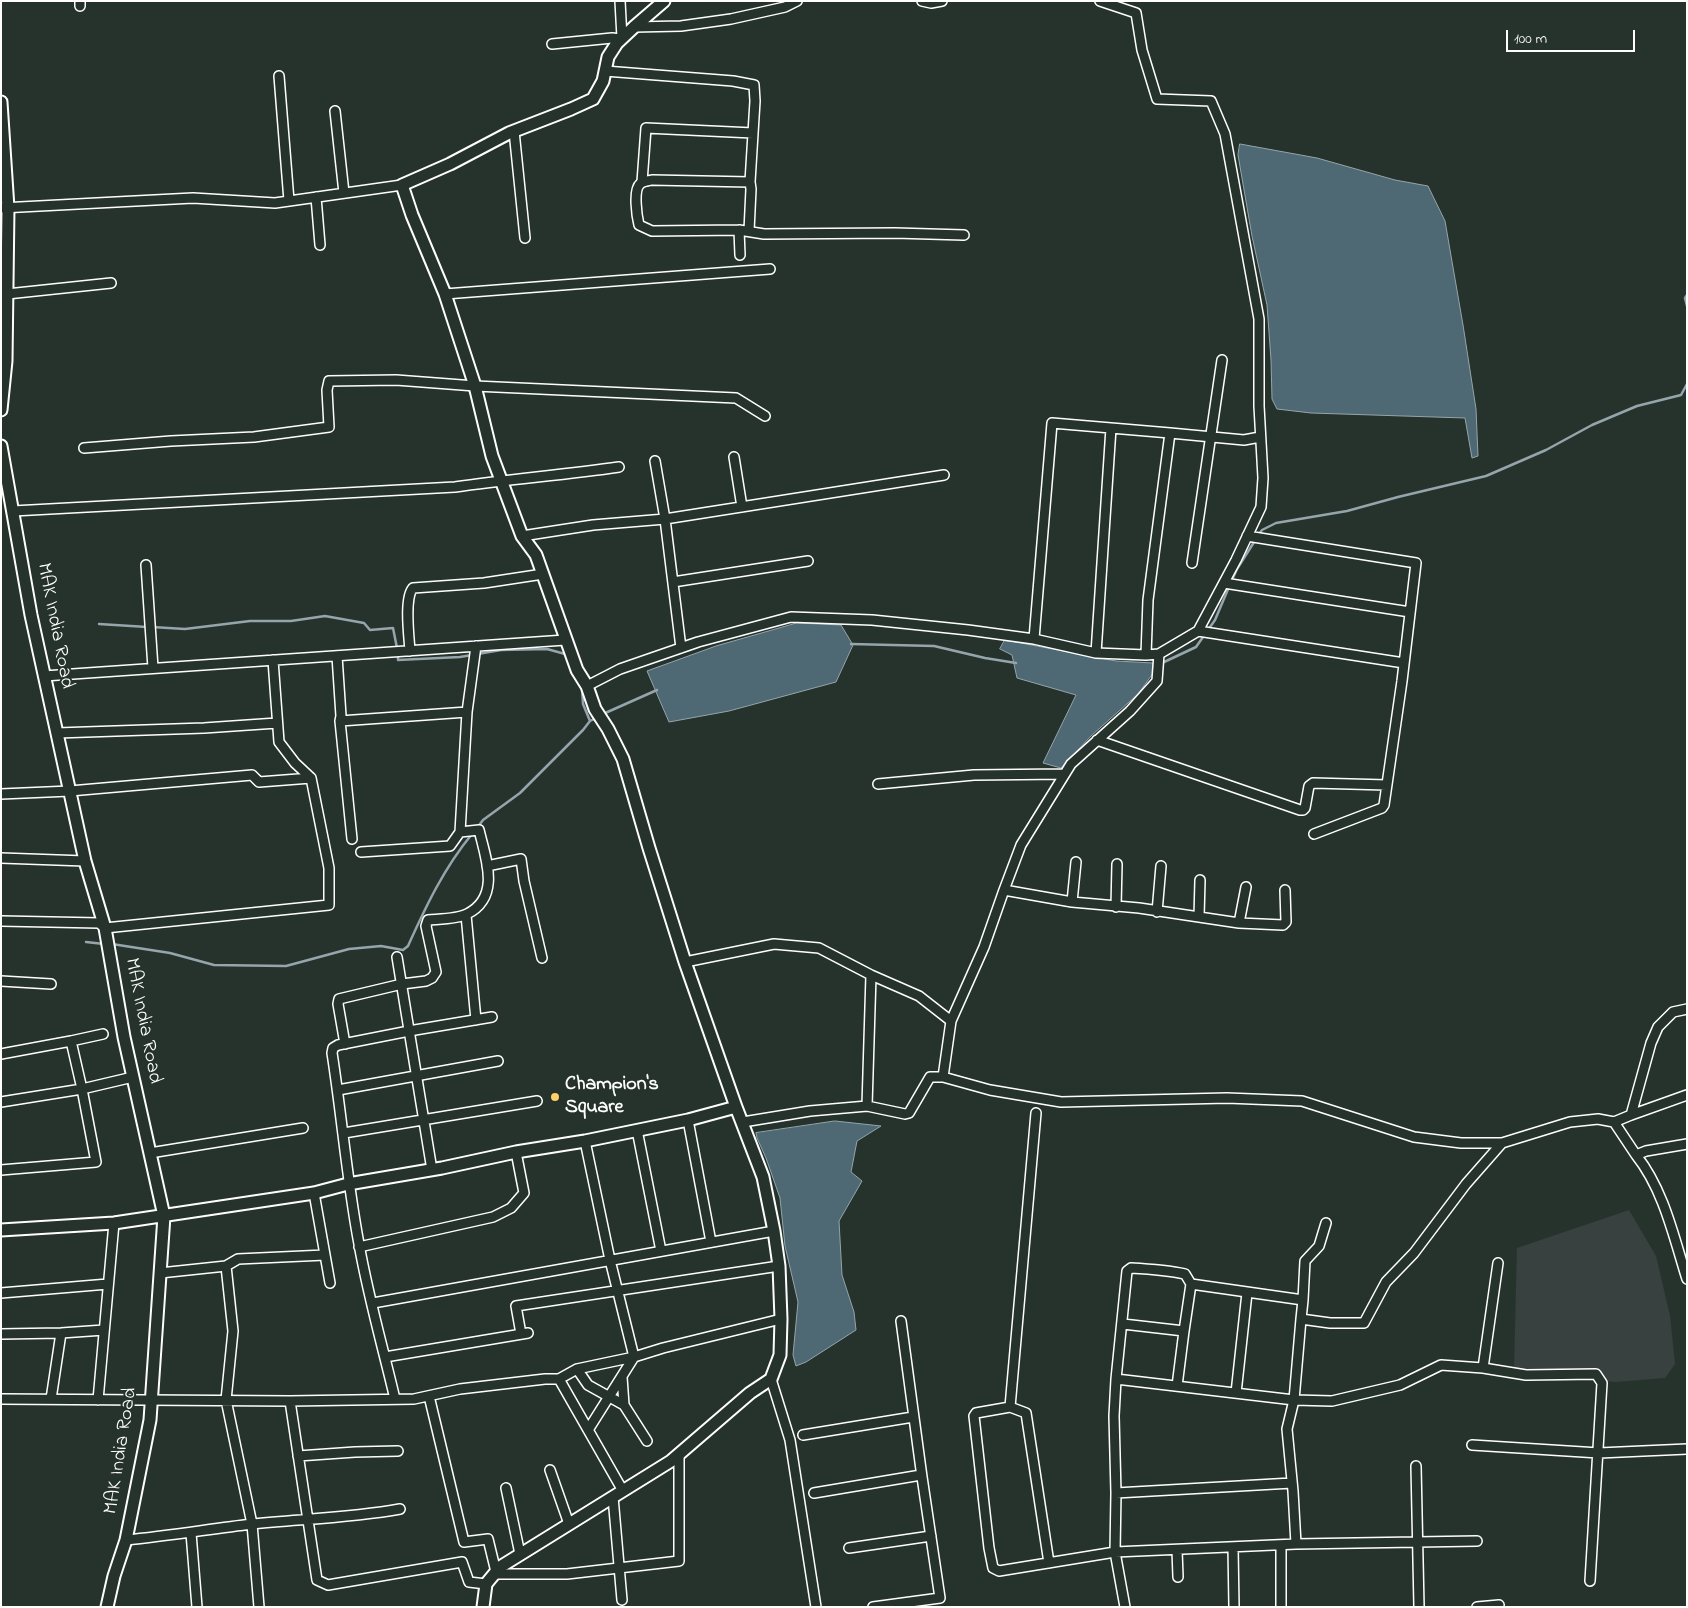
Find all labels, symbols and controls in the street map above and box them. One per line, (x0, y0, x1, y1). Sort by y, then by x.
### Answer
scale bar (1508, 20, 1637, 52)
text: 100 m (1514, 28, 1547, 50)
street label: MAK India Road (30, 561, 78, 691)
street label: MAK India Road (118, 956, 166, 1086)
place label: Champion's Square (565, 1074, 659, 1121)
marker: Champion's Square (549, 1091, 561, 1103)
street label: MAK India Road (100, 1386, 144, 1516)

